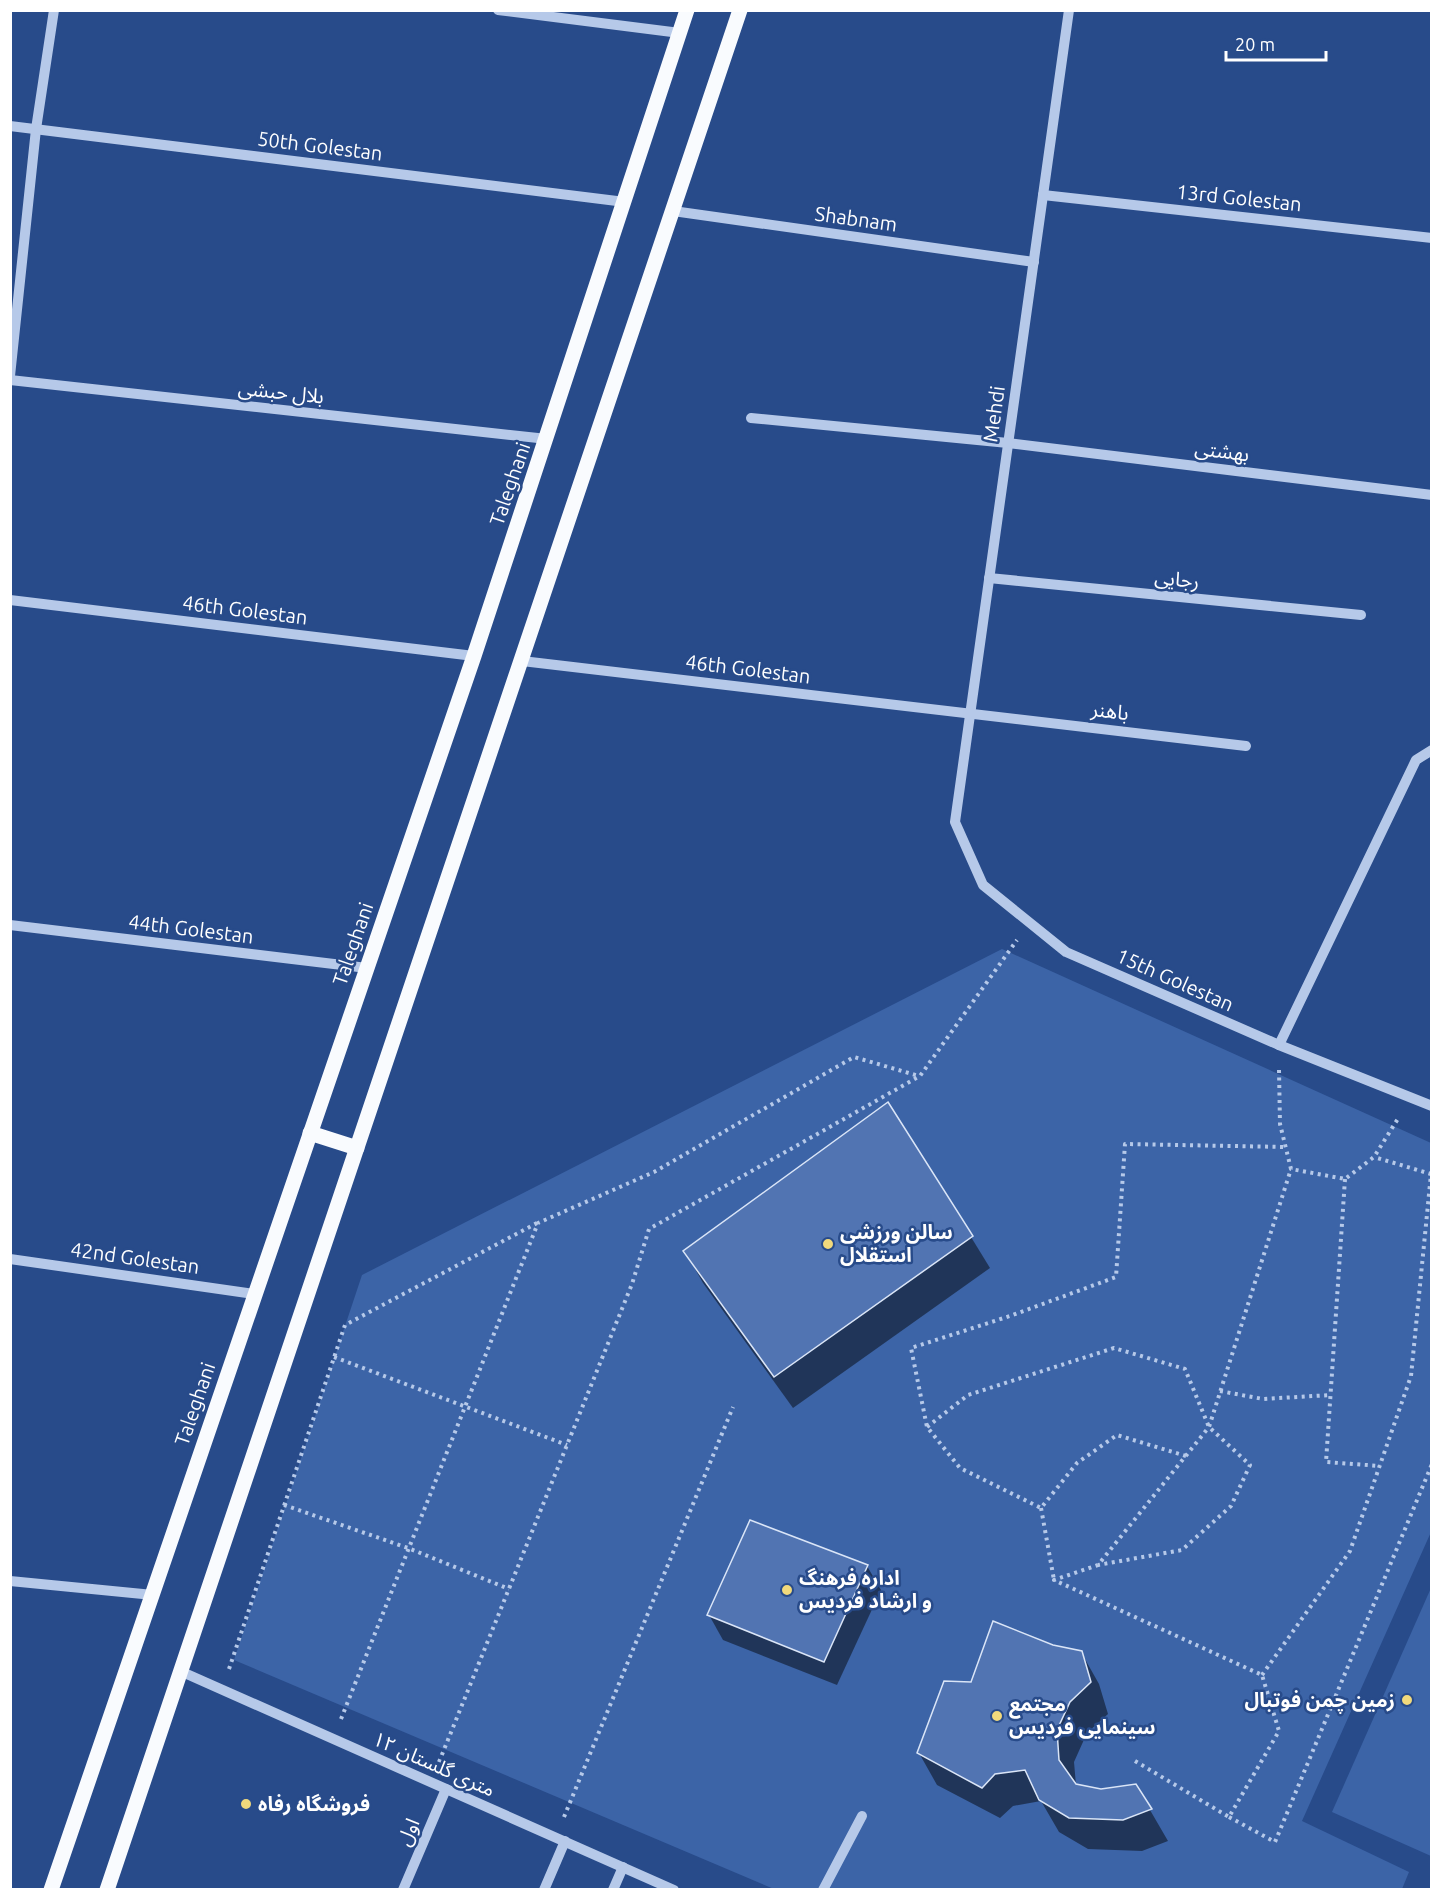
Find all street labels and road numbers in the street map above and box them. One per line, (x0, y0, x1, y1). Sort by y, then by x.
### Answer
street label: 50th Golestan (256, 126, 384, 165)
street label: 13rd Golestan (1175, 179, 1303, 216)
street label: Shabnam (813, 201, 899, 236)
street label: بلال حبشی (237, 376, 325, 408)
street label: Mehdi (978, 384, 1009, 443)
street label: بهشتی (1193, 436, 1251, 466)
street label: Taleghani (485, 439, 534, 528)
street label: رجایی (1153, 565, 1201, 593)
street label: 46th Golestan (181, 590, 309, 629)
street label: 46th Golestan (684, 649, 812, 688)
street label: باهنر (1089, 697, 1130, 725)
street label: Taleghani (328, 899, 377, 988)
street label: 44th Golestan (127, 909, 255, 948)
street label: 15th Golestan (1113, 943, 1237, 1016)
street label: 42nd Golestan (69, 1237, 201, 1278)
street label: Taleghani (170, 1359, 219, 1448)
street label: ۱۲ متری گلستان (369, 1726, 499, 1802)
street label: اول (391, 1815, 425, 1849)

